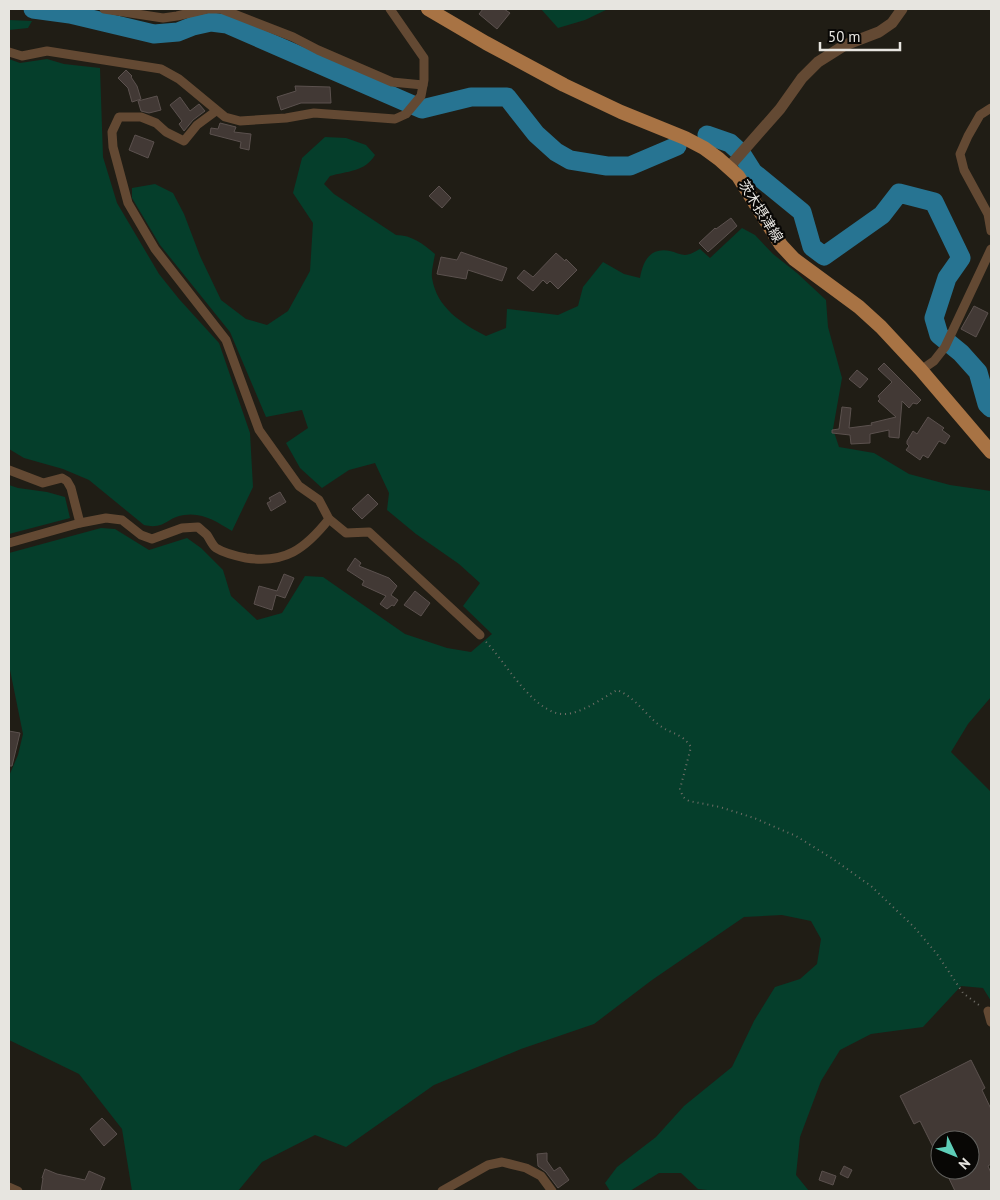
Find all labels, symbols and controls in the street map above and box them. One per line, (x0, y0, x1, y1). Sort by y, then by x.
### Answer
scale bar (820, 20, 900, 52)
text: 50 m (828, 27, 861, 46)
street label: 茨木摂津線 (735, 177, 787, 245)
north arrow (930, 1130, 980, 1180)
text: N (955, 1154, 974, 1173)

